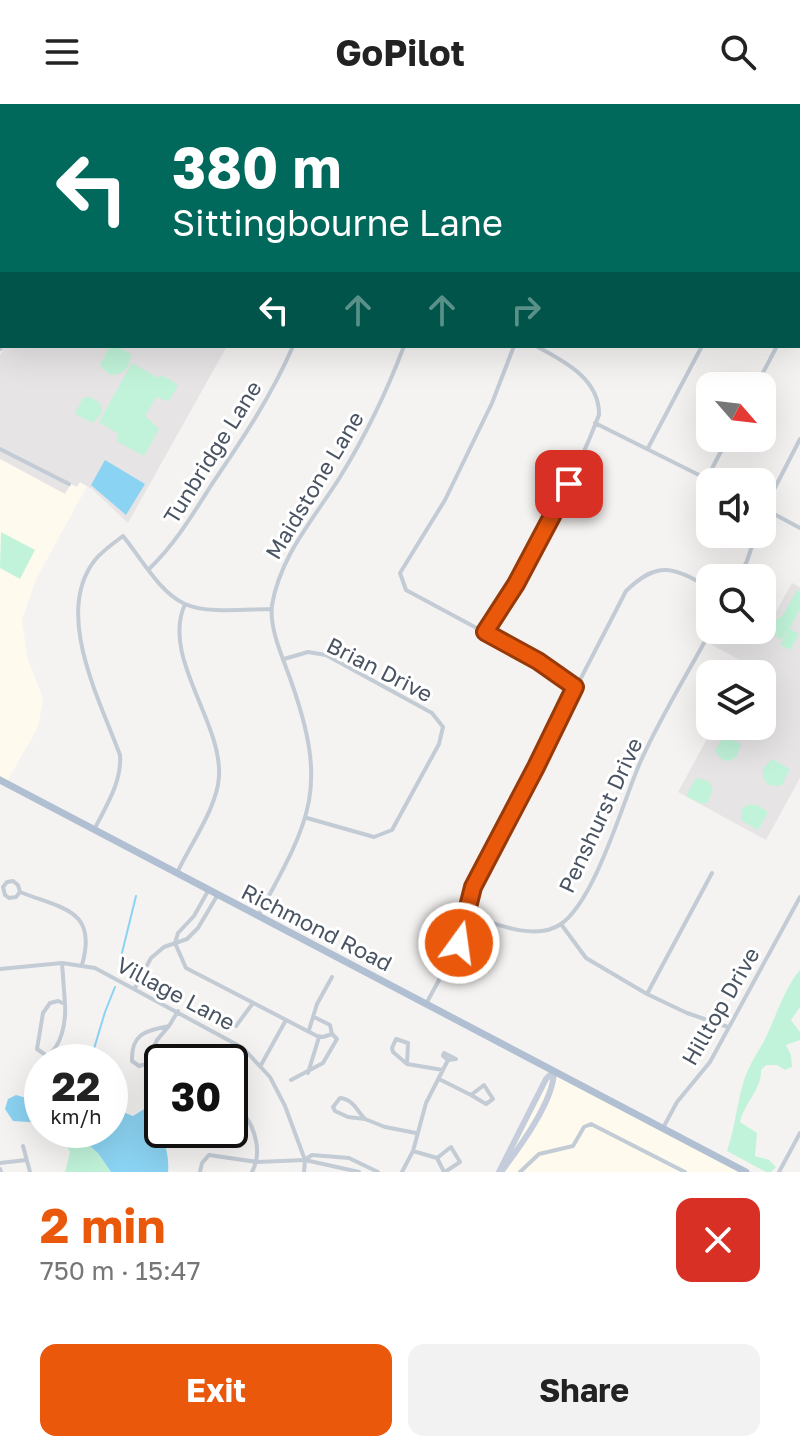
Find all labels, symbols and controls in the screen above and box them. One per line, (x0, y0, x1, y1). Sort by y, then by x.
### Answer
icon: menu (40, 30, 84, 74)
icon: search (716, 30, 760, 74)
text: GoPilot (335, 31, 465, 74)
text: 380 m (172, 133, 341, 200)
icon: left (40, 136, 144, 240)
text: Sittingbourne Lane (172, 201, 503, 244)
icon: left (252, 288, 296, 332)
icon: ahead (336, 288, 380, 332)
icon: ahead (420, 288, 464, 332)
icon: right (504, 288, 548, 332)
north arrow (696, 372, 776, 452)
map controls (696, 372, 776, 740)
street label: Tunbridge Lane (157, 376, 267, 528)
street label: Maidstone Lane (259, 406, 369, 564)
pin (535, 450, 603, 518)
icon: arrive (547, 462, 591, 506)
button: sound (696, 468, 776, 548)
button: search (696, 564, 776, 644)
street label: Brian Drive (323, 631, 437, 707)
button: layers (696, 660, 776, 740)
street label: Penshurst Drive (552, 733, 648, 897)
street label: Richmond Road (237, 877, 397, 977)
position arrow (417, 901, 501, 985)
street label: Hilltop Drive (675, 942, 765, 1070)
street label: Village Lane (112, 950, 240, 1036)
speed limit sign: 30 (144, 1044, 248, 1148)
text: 22 (52, 1062, 100, 1110)
text: km/h (51, 1104, 101, 1128)
text: 2 min (40, 1196, 165, 1254)
button: close (676, 1198, 760, 1282)
text: 750 m · 15:47 (40, 1255, 200, 1286)
button: Exit (40, 1344, 392, 1436)
button: Share (408, 1344, 760, 1436)

